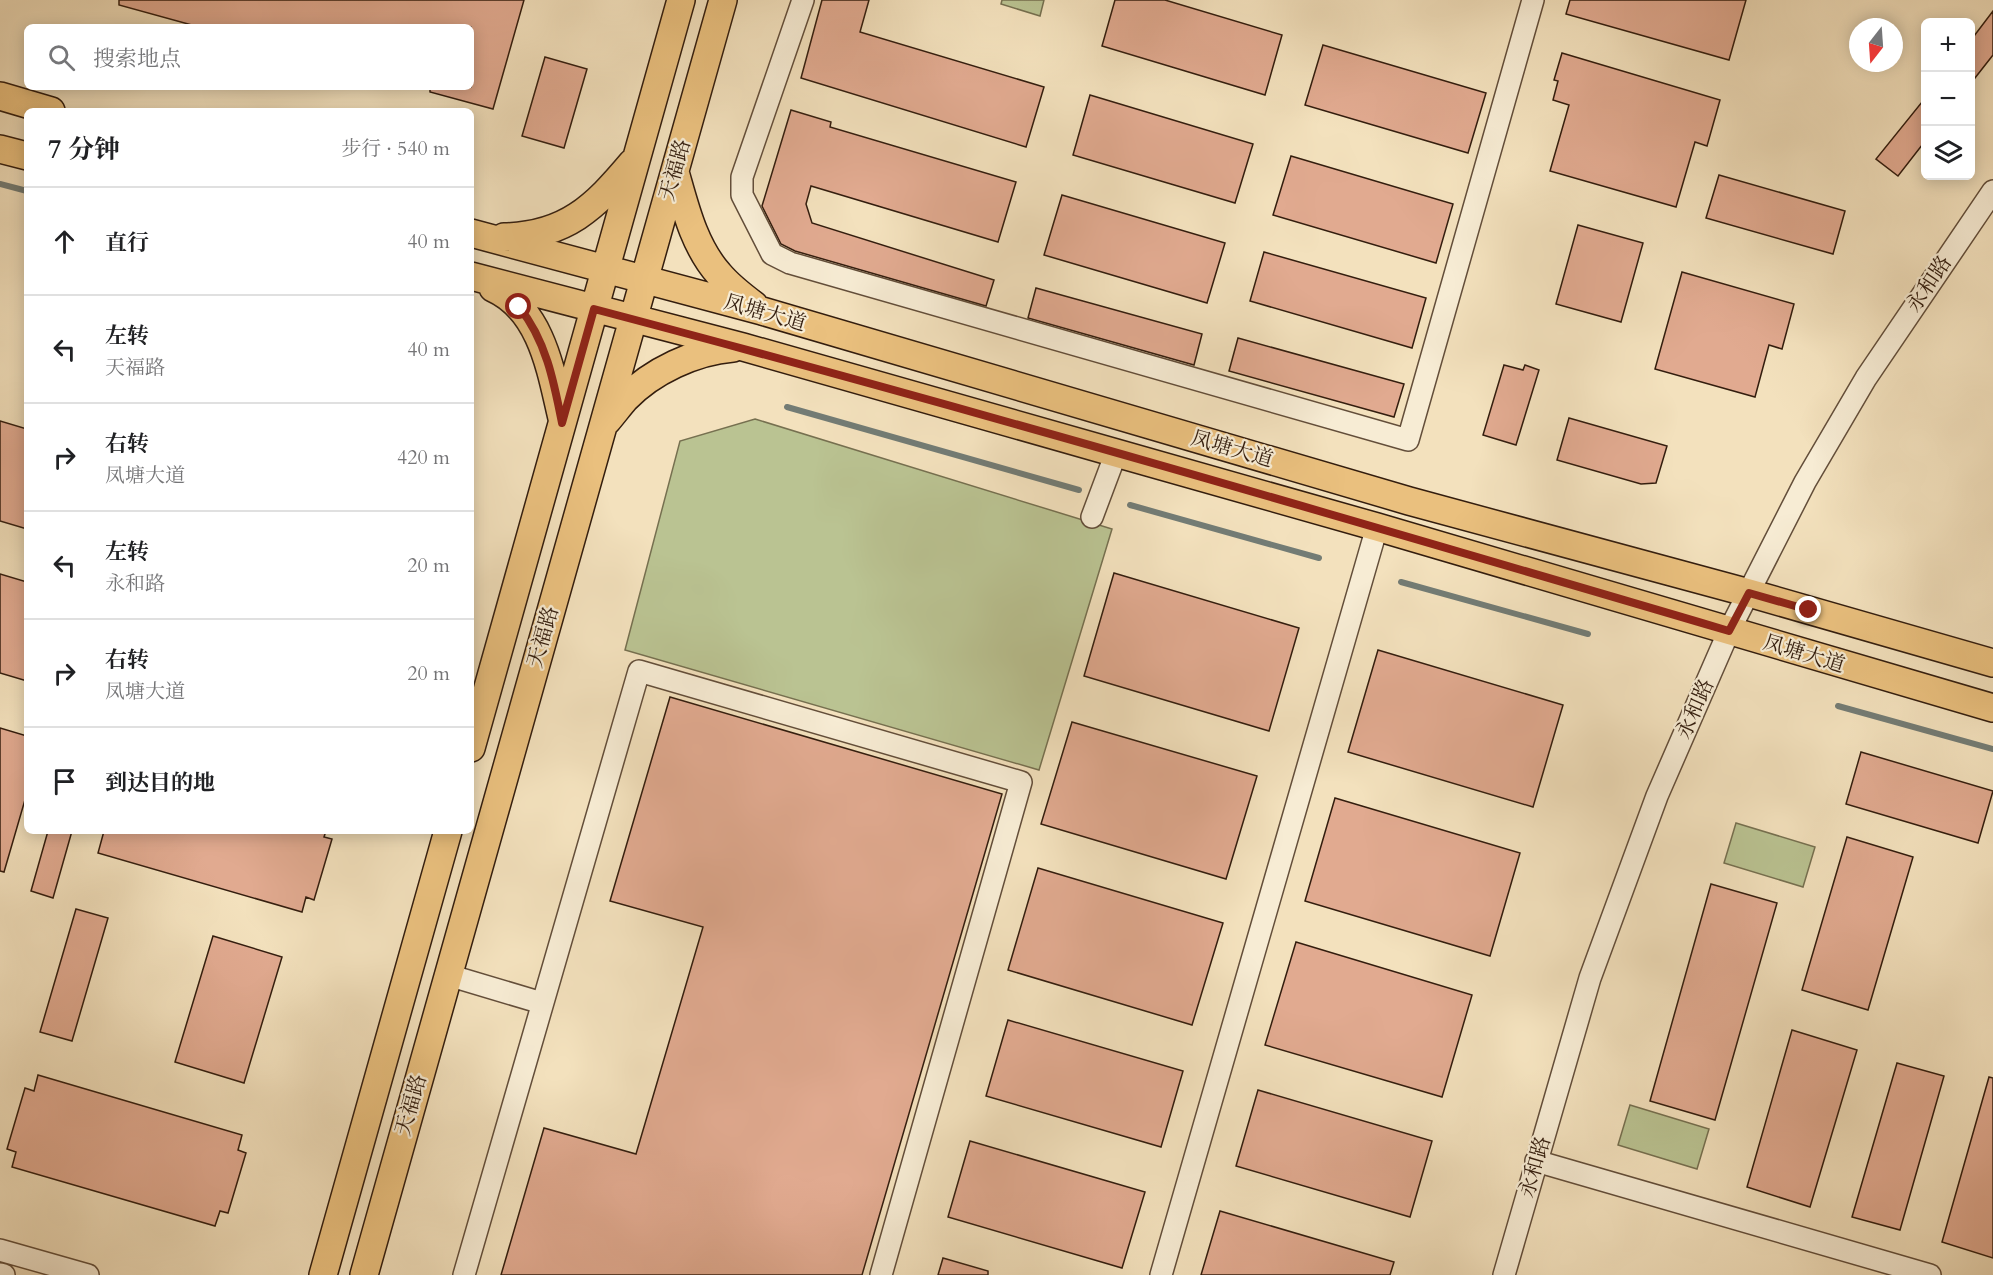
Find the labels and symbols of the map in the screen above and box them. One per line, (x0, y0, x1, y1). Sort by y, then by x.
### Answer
north arrow (1849, 18, 1903, 72)
street label: 天福路 (652, 136, 698, 204)
street label: 永和路 (1899, 250, 1959, 318)
street label: 凤塘大道 (721, 287, 809, 339)
route start (505, 293, 531, 319)
street label: 凤塘大道 (1188, 423, 1276, 475)
route end (1795, 596, 1821, 622)
street label: 天福路 (520, 603, 566, 671)
street label: 凤塘大道 (1760, 628, 1848, 680)
street label: 永和路 (1669, 674, 1721, 744)
street label: 天福路 (388, 1071, 434, 1139)
street label: 永和路 (1512, 1133, 1558, 1201)

